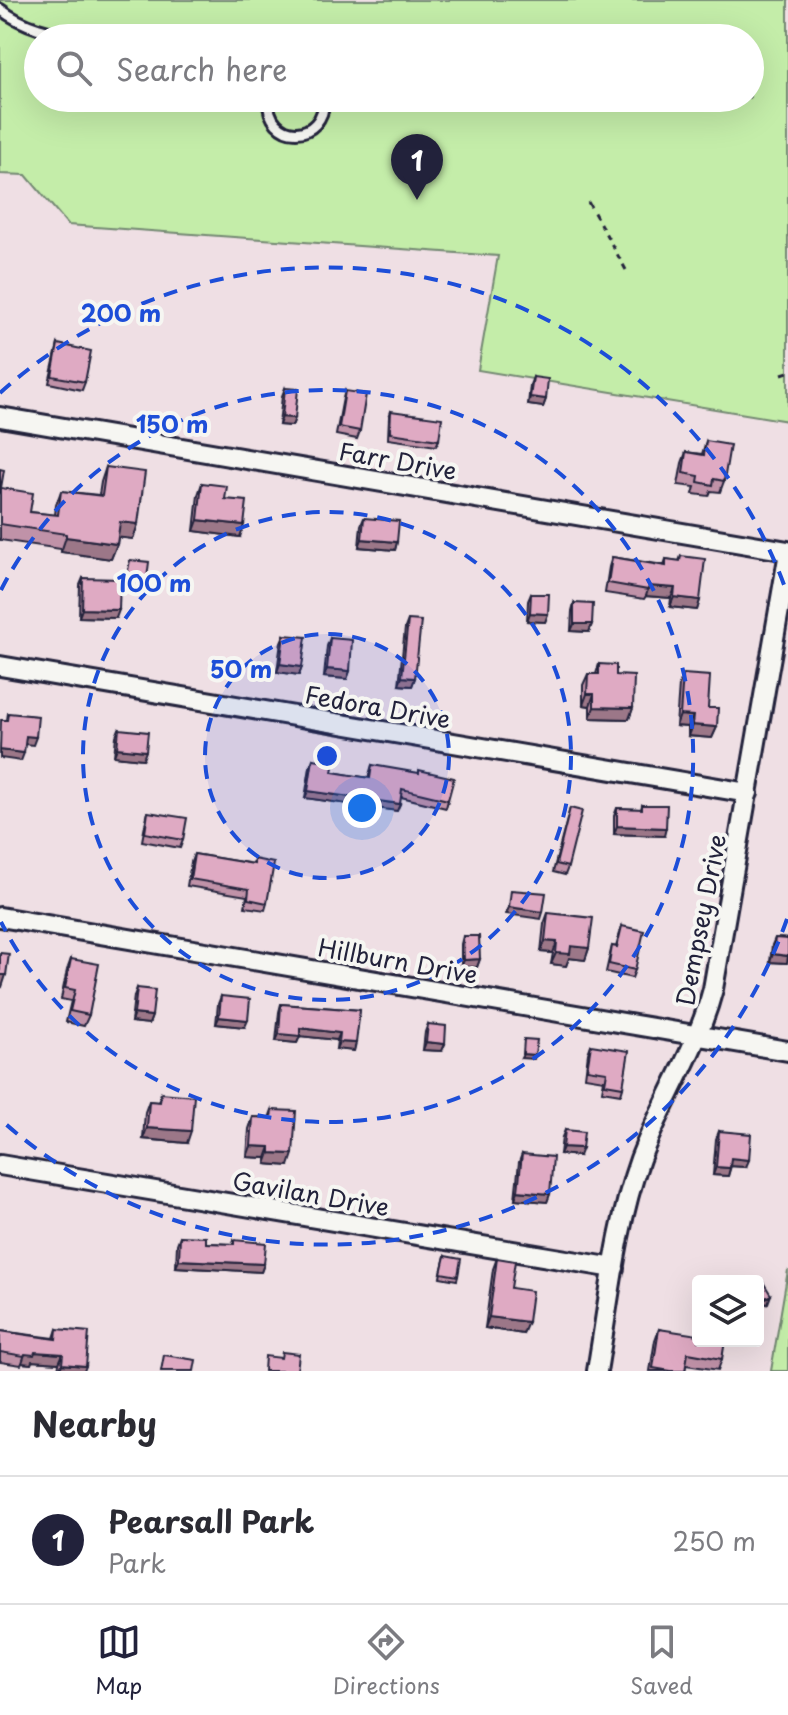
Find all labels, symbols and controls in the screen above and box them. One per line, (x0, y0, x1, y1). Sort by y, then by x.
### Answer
search box (24, 24, 764, 112)
icon: search (52, 46, 96, 90)
text: Search here (116, 46, 288, 91)
pin: 1 (391, 134, 443, 200)
text: 200 m (81, 294, 161, 330)
text: 150 m (136, 405, 208, 441)
street label: Farr Drive (336, 432, 460, 488)
text: 100 m (117, 564, 191, 600)
text: 50 m (210, 650, 272, 686)
street label: Fedora Drive (302, 675, 454, 737)
centre of rings (313, 742, 341, 770)
your location (342, 788, 382, 828)
street label: Dempsey Drive (666, 831, 734, 1009)
street label: Hillburn Drive (315, 928, 481, 992)
street label: Gavilan Drive (230, 1162, 392, 1224)
map controls (692, 1275, 764, 1347)
button: layers (692, 1275, 764, 1347)
text: Nearby (32, 1397, 157, 1449)
text: Pearsall Park (108, 1498, 314, 1543)
text: 1 (52, 1521, 64, 1560)
text: 250 m (672, 1521, 756, 1560)
text: Park (108, 1543, 166, 1582)
tab: Map (95, 1620, 142, 1701)
tab: Directions (333, 1620, 440, 1701)
tab: Saved (630, 1620, 693, 1701)

